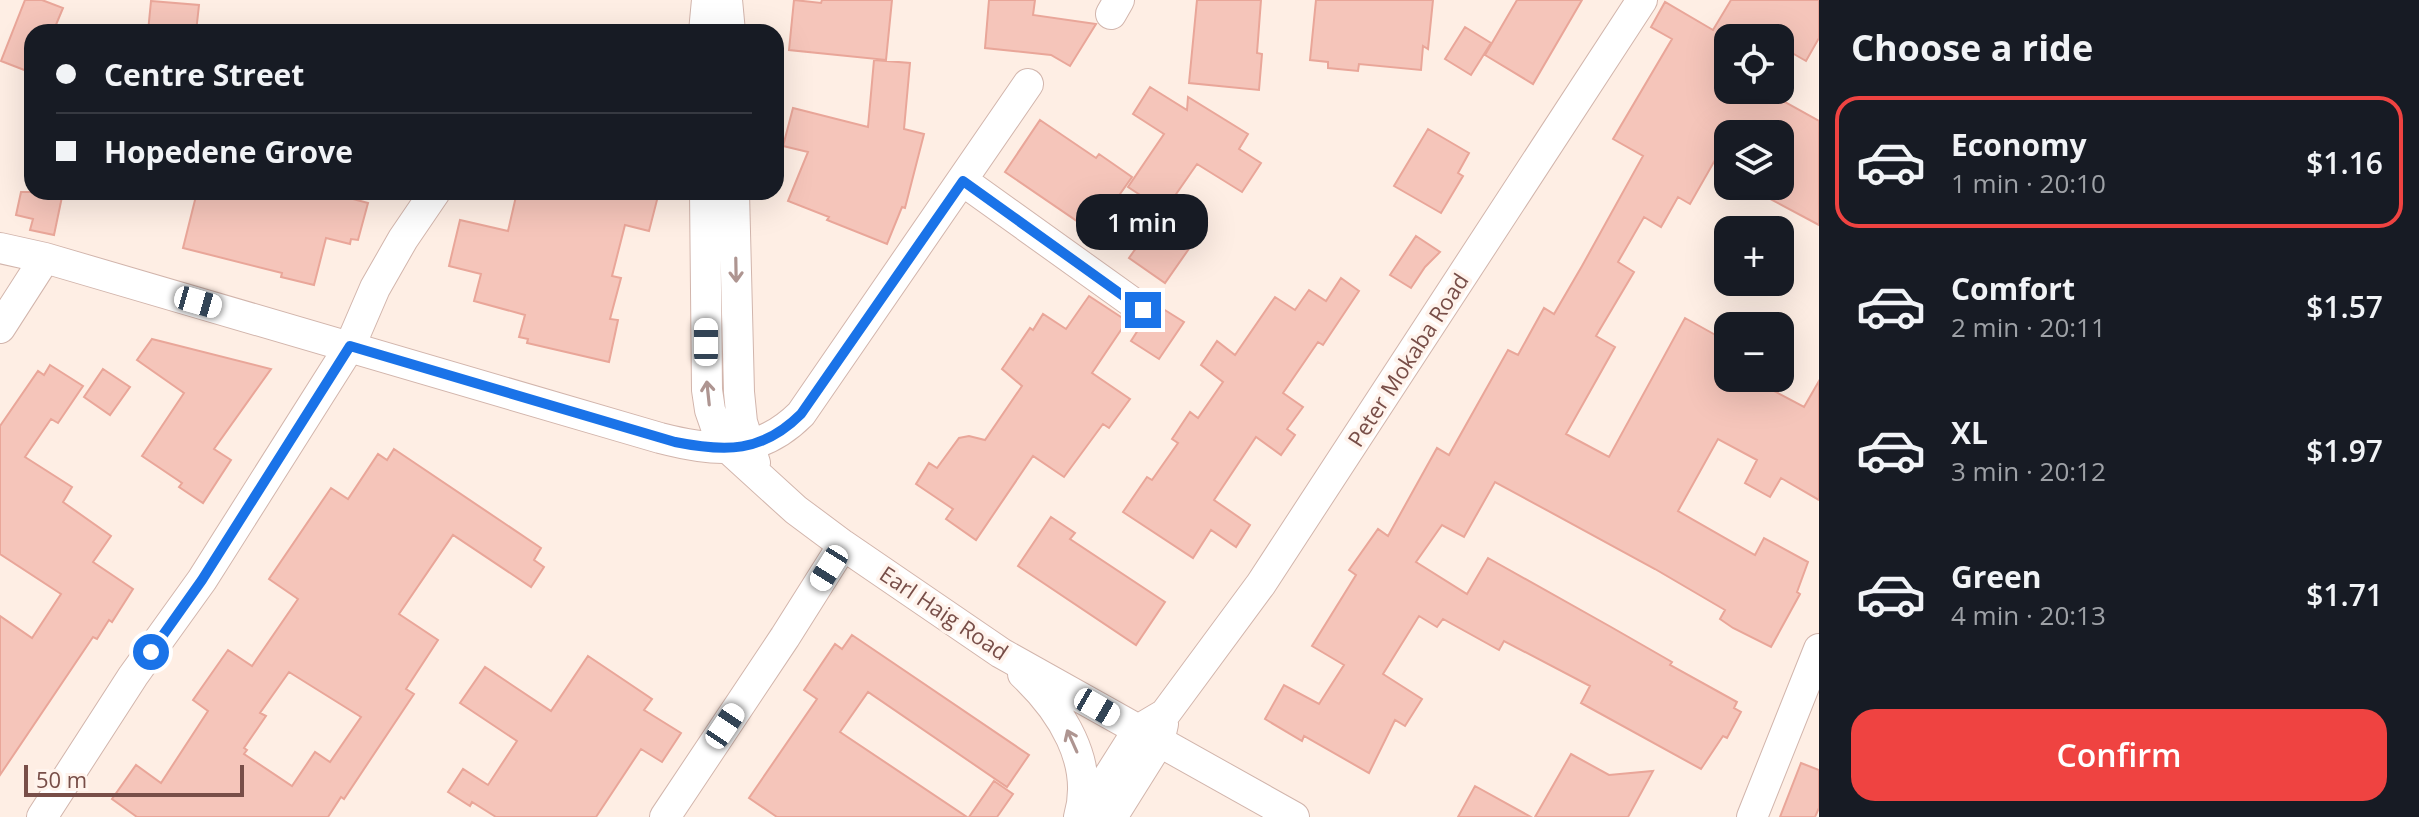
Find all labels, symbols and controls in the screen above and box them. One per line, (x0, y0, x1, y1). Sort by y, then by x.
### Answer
text: Choose a ride (1851, 23, 2093, 72)
map controls (1714, 24, 1794, 392)
button: locate (1714, 24, 1794, 104)
text: Centre Street (104, 54, 304, 95)
button: layers (1714, 120, 1794, 200)
text: Economy (1951, 124, 2087, 165)
icon: car (1855, 126, 1927, 198)
text: Hopedene Grove (104, 131, 353, 172)
text: $1.16 (2306, 142, 2383, 183)
text: 1 min · 20:10 (1951, 165, 2106, 201)
callout: 1 min (1077, 194, 1209, 250)
text: 1 min (1107, 204, 1177, 240)
button: + (1714, 216, 1794, 296)
one-way arrow (728, 256, 744, 283)
street label: Peter Mokaba Road (1340, 267, 1475, 452)
text: Comfort (1951, 268, 2075, 309)
icon: car (1855, 270, 1927, 342)
car (172, 284, 224, 320)
text: $1.57 (2306, 286, 2383, 327)
route end (1125, 292, 1161, 328)
text: 2 min · 20:11 (1951, 309, 2106, 345)
button: − (1714, 312, 1794, 392)
car (694, 318, 718, 366)
one-way arrow (700, 380, 715, 407)
text: XL (1951, 412, 1988, 453)
icon: car (1855, 414, 1927, 486)
text: $1.97 (2306, 430, 2383, 471)
text: 3 min · 20:12 (1951, 453, 2106, 489)
car (806, 541, 852, 595)
text: Green (1951, 556, 2042, 597)
street label: Earl Haig Road (874, 558, 1015, 666)
icon: car (1855, 558, 1927, 630)
text: $1.71 (2306, 574, 2383, 615)
text: 4 min · 20:13 (1951, 597, 2106, 633)
route start (133, 634, 169, 670)
car (1070, 685, 1124, 729)
car (702, 699, 748, 753)
button: Confirm (1851, 709, 2387, 801)
one-way arrow (1063, 730, 1078, 754)
scale bar (24, 761, 244, 797)
text: 50 m (36, 764, 87, 794)

